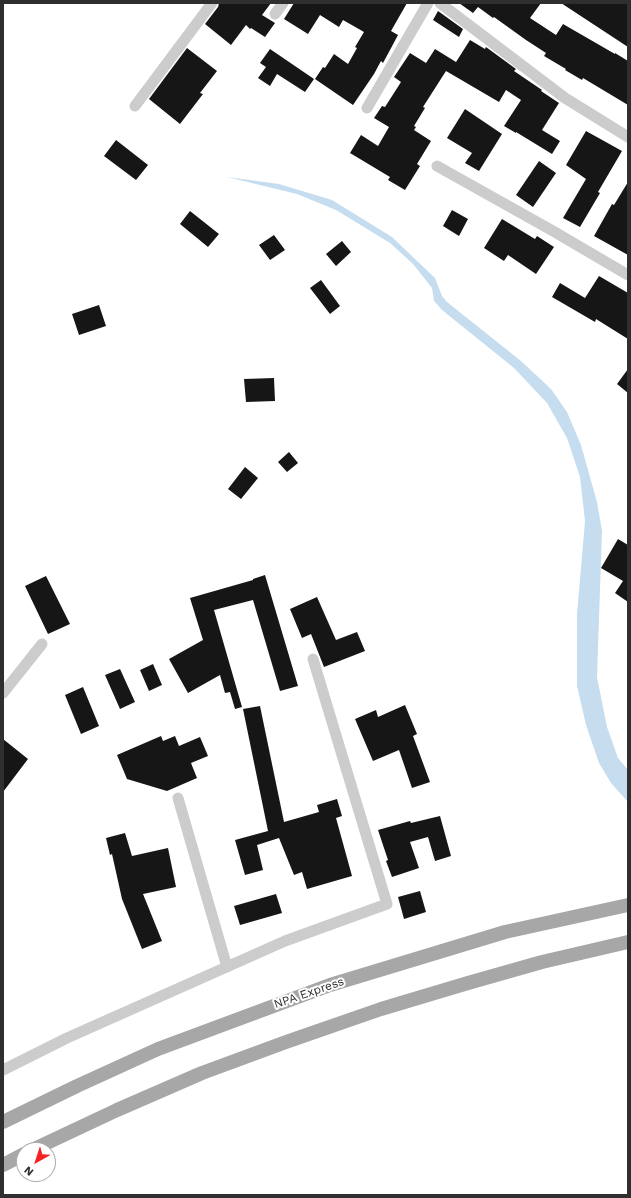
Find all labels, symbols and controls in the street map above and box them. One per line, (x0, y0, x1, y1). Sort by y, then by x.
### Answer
street label: NPA Express (272, 974, 346, 1012)
north arrow (16, 1142, 56, 1182)
text: N (22, 1163, 36, 1179)

